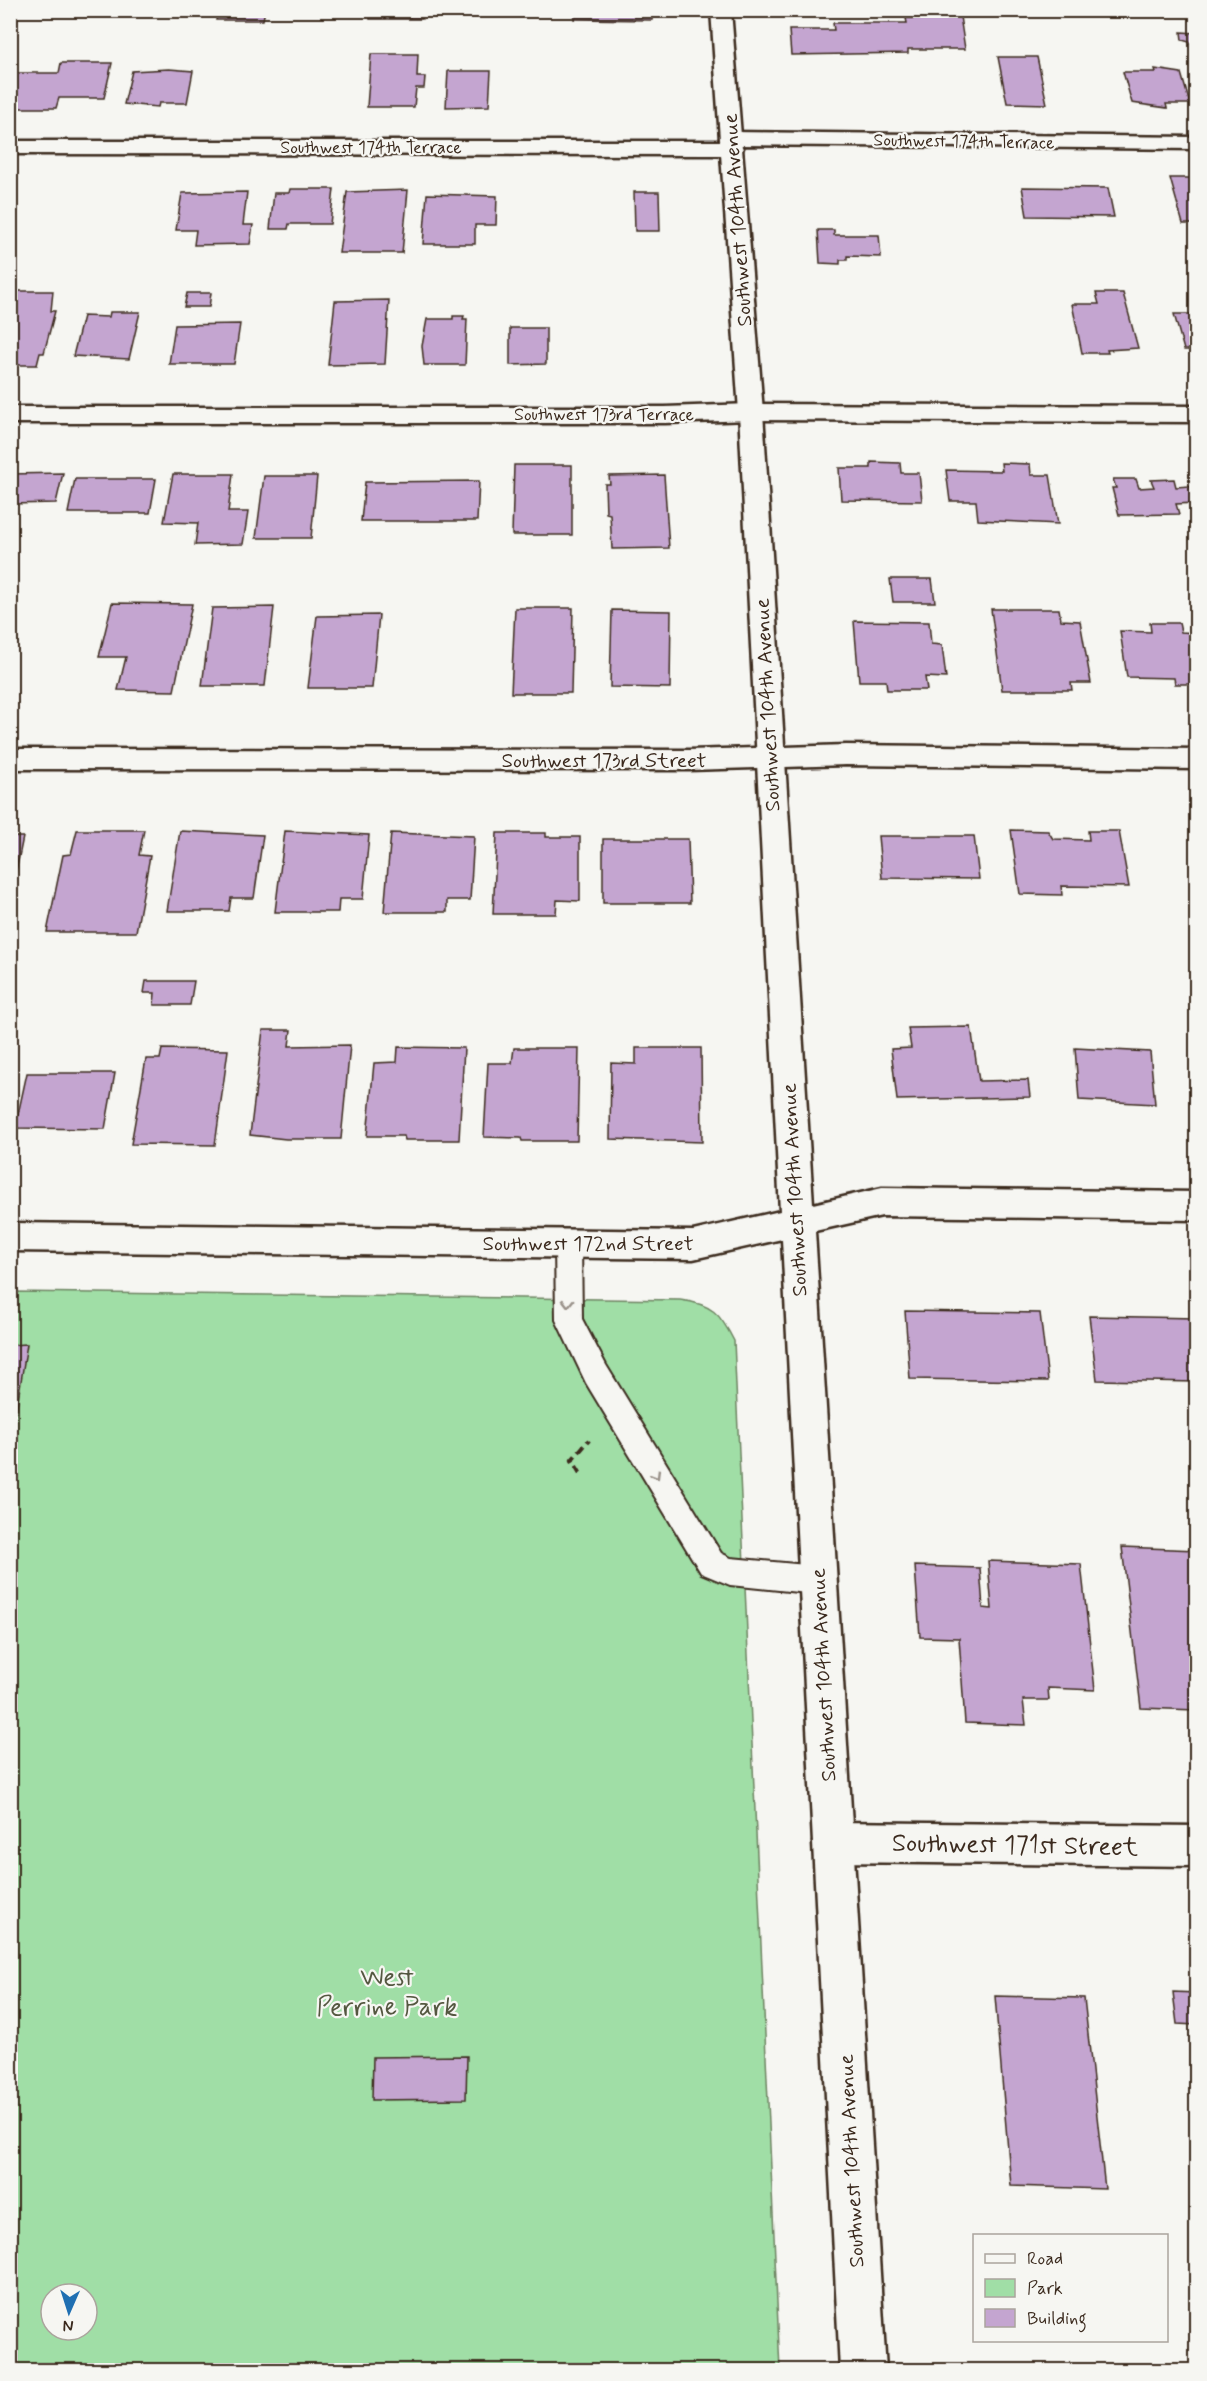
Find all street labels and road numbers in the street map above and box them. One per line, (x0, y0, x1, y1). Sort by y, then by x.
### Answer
street label: Southwest 104th Avenue (717, 112, 759, 327)
street label: Southwest 174th Terrace (873, 128, 1055, 156)
street label: Southwest 174th Terrace (280, 136, 462, 160)
street label: Southwest 173rd Terrace (514, 403, 694, 427)
street label: Southwest 104th Avenue (748, 598, 788, 812)
street label: Southwest 173rd Street (501, 747, 707, 775)
street label: Southwest 104th Avenue (775, 1083, 815, 1297)
street label: Southwest 172nd Street (482, 1230, 694, 1258)
street label: Southwest 104th Avenue (804, 1568, 844, 1782)
street label: Southwest 171st Street (891, 1827, 1138, 1865)
street label: Southwest 104th Avenue (832, 2054, 872, 2268)

